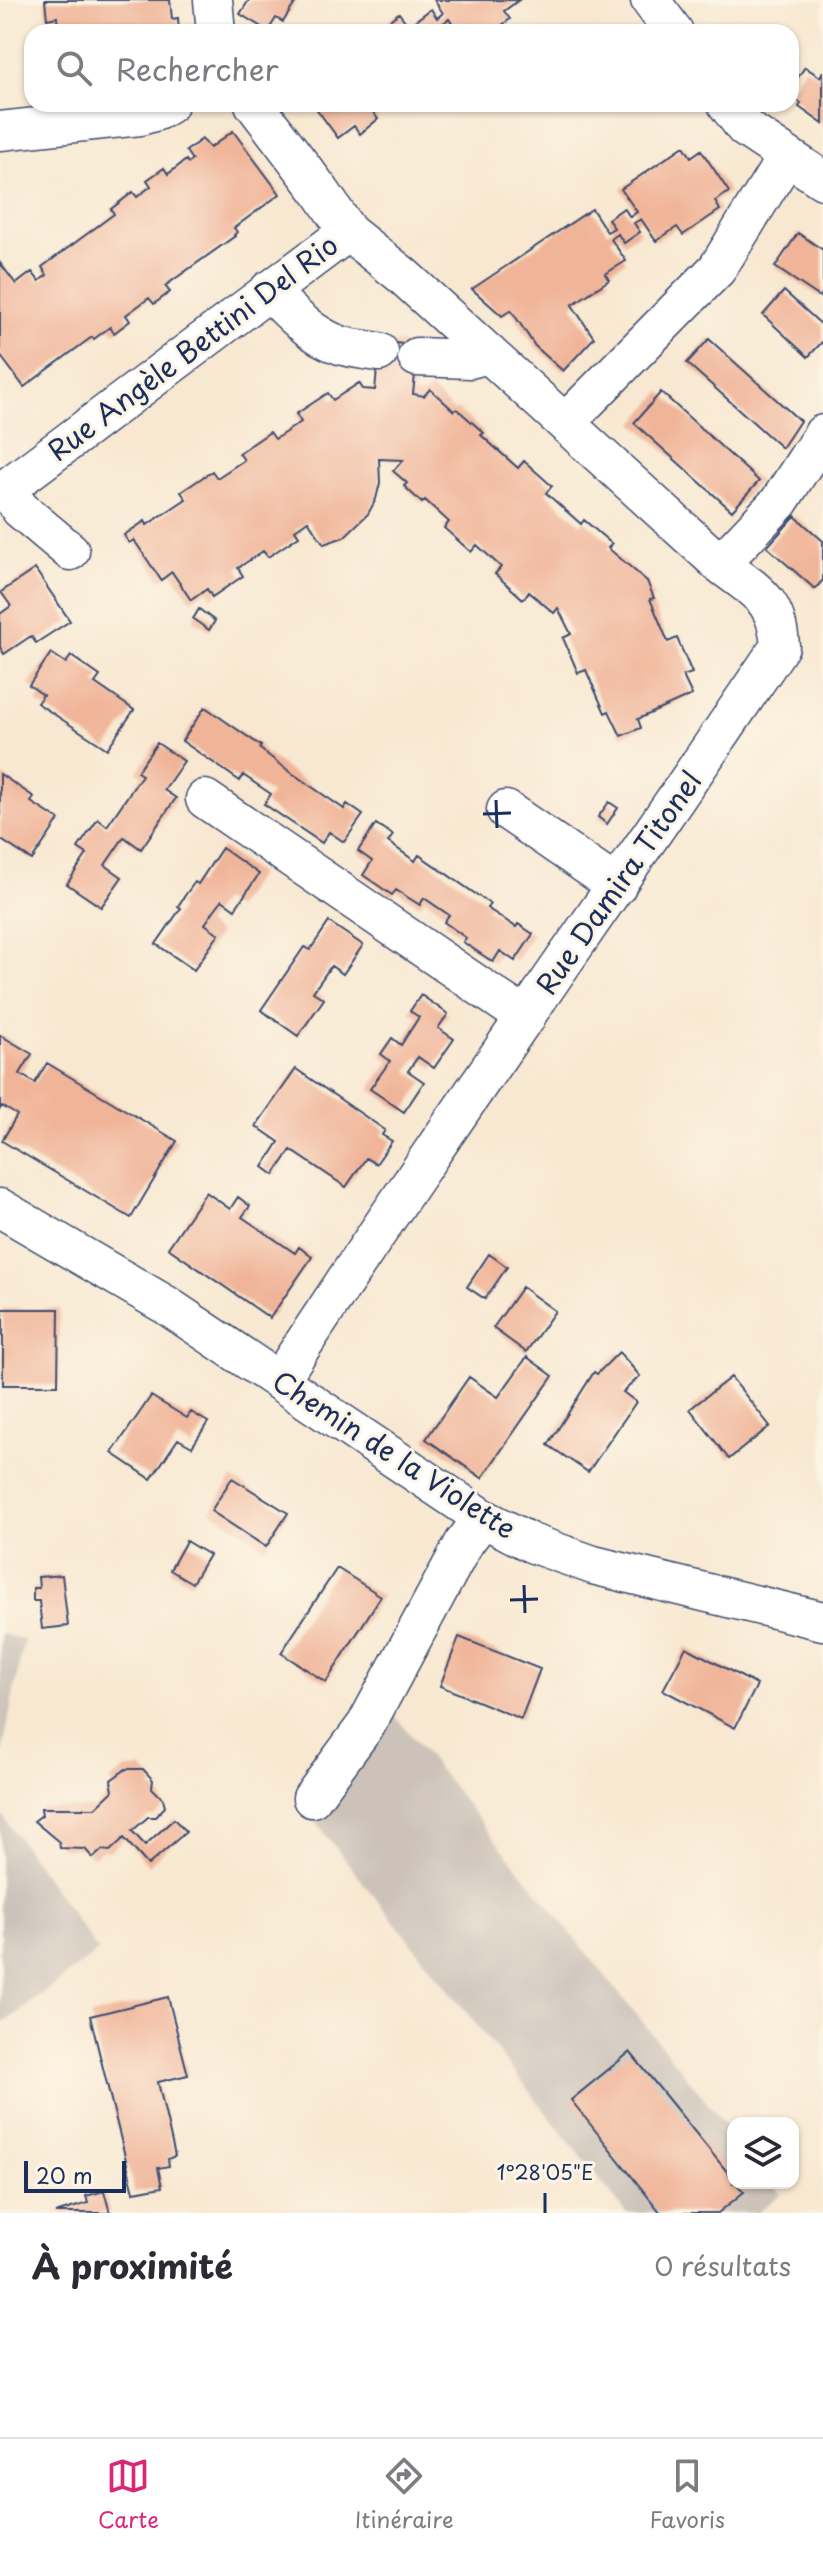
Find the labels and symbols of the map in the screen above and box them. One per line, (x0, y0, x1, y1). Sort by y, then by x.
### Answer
street label: Rue Angèle Bettini Del Rio (38, 223, 346, 471)
street label: Rue Damira Titonel (524, 762, 711, 1003)
street label: Chemin de la Violette (265, 1359, 525, 1549)
scale bar (24, 2157, 126, 2193)
text: 1°28'05"E (496, 2157, 594, 2187)

